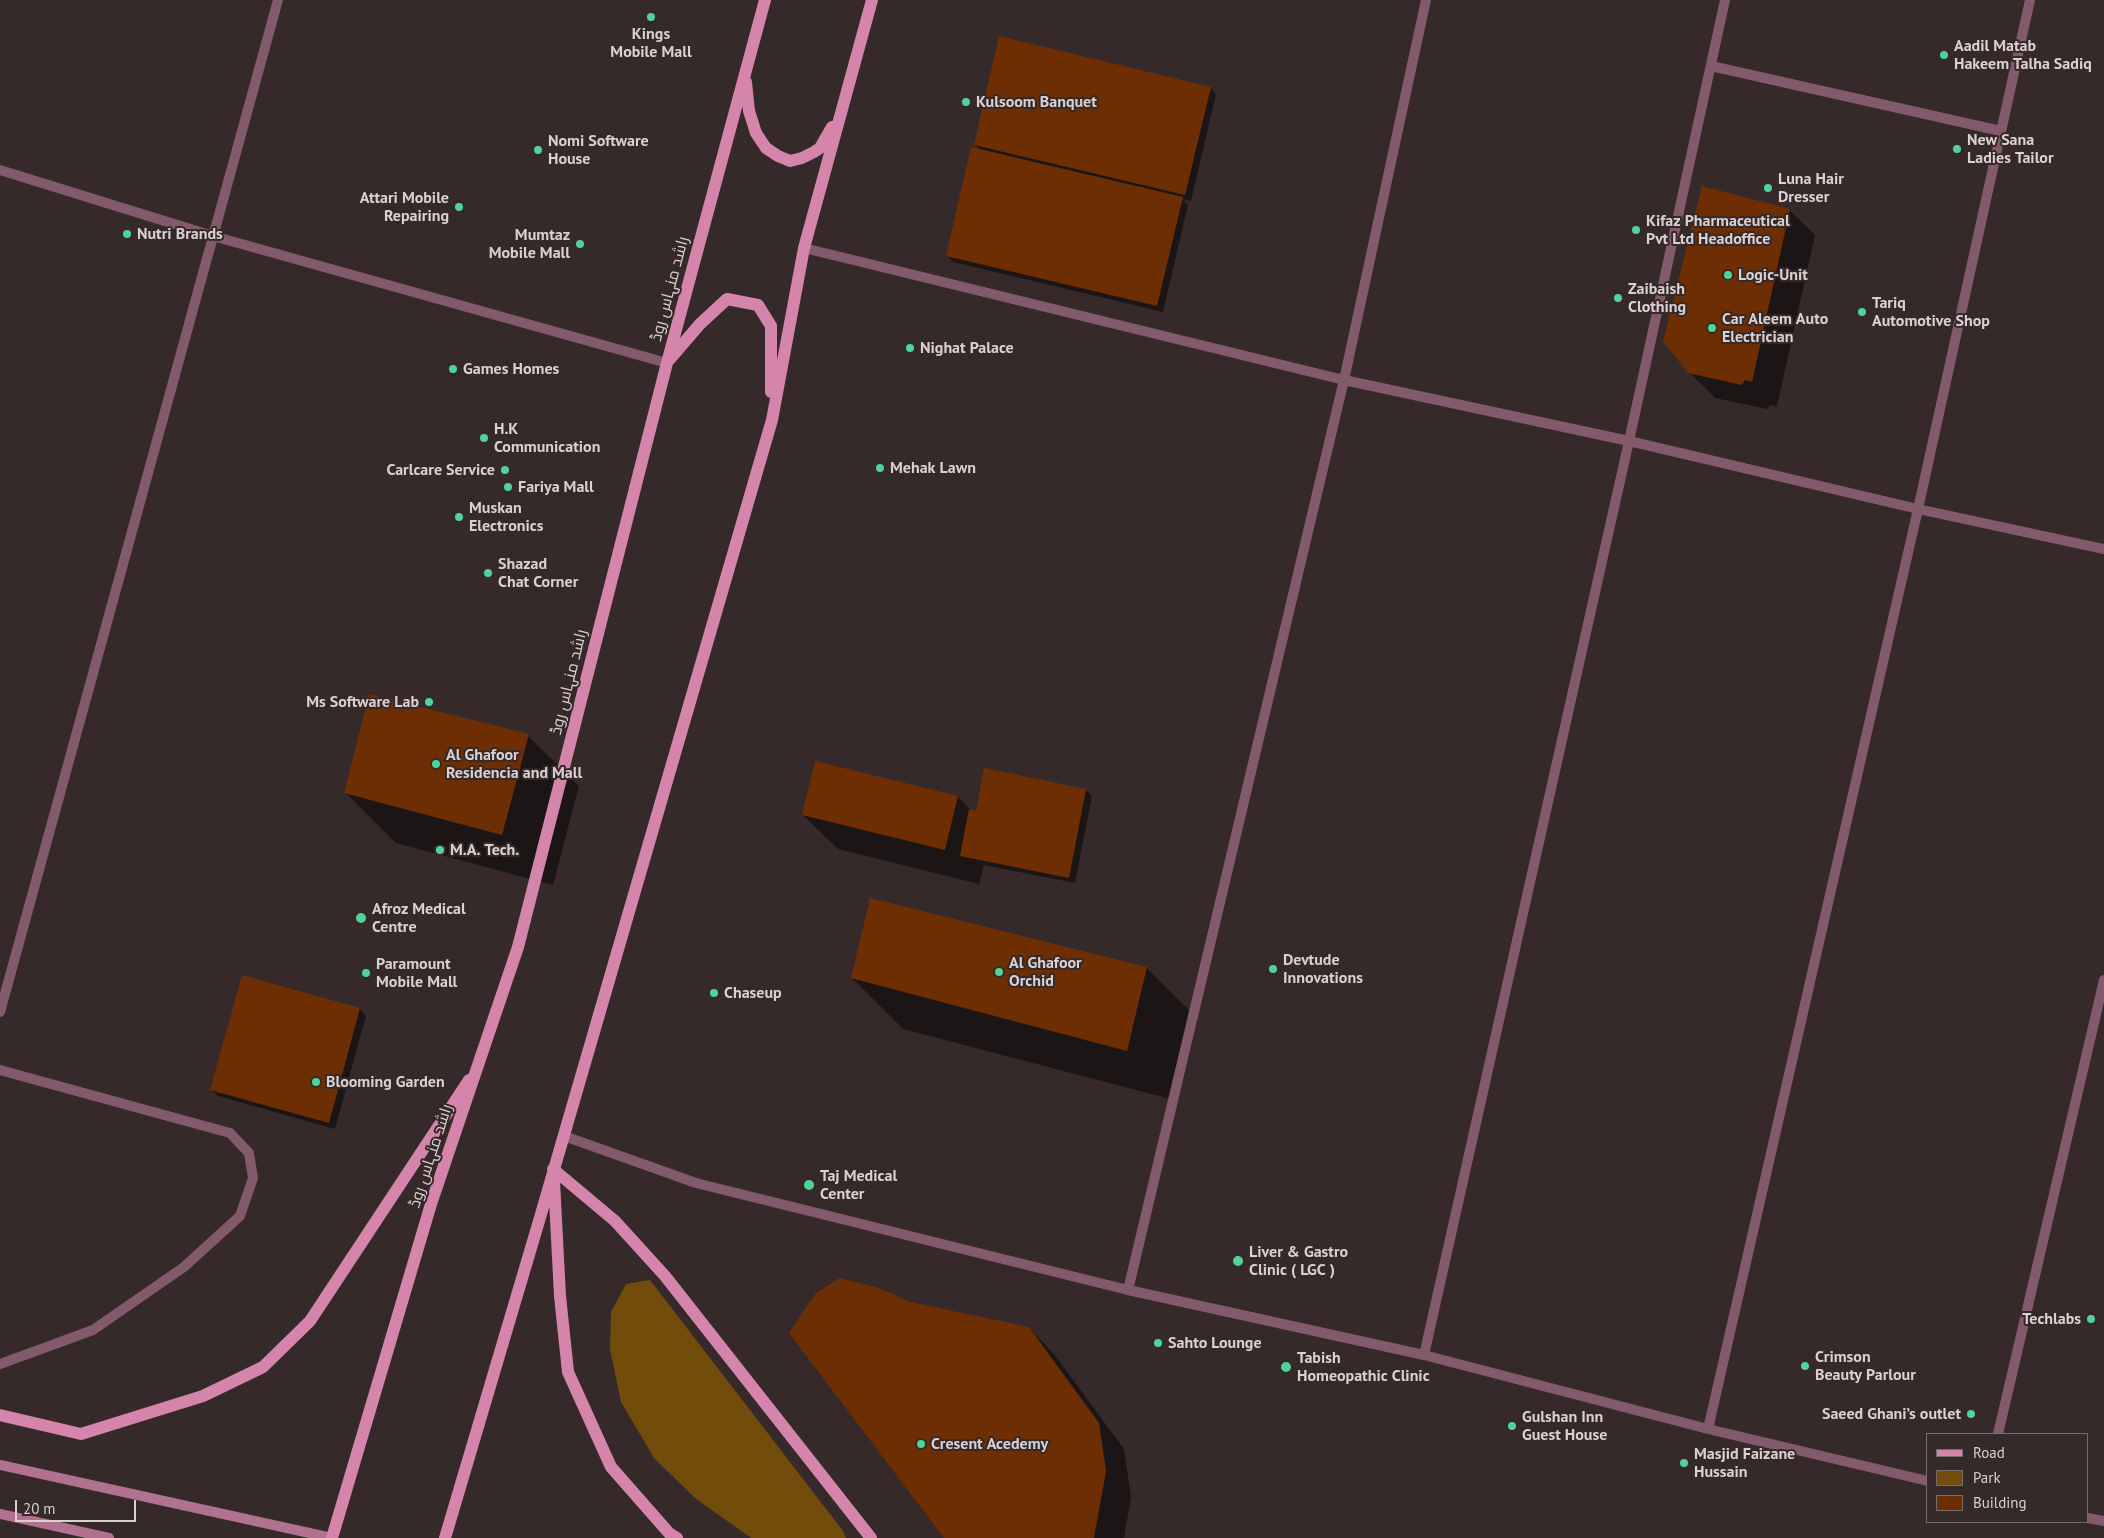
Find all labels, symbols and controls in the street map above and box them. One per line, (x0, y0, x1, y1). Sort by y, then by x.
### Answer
marker: Kings Mobile Mall (645, 11, 657, 23)
place label: Kings Mobile Mall (610, 24, 692, 62)
place label: Aadil Matab Hakeem Talha Sadiq (1954, 36, 2092, 74)
marker: Aadil Matab Hakeem Talha Sadiq (1938, 49, 1950, 61)
place label: Kulsoom Banquet (976, 92, 1097, 112)
marker: Kulsoom Banquet (960, 96, 972, 108)
place label: New Sana Ladies Tailor (1967, 130, 2054, 168)
place label: Nomi Software House (548, 131, 649, 169)
marker: New Sana Ladies Tailor (1951, 143, 1963, 155)
marker: Nomi Software House (532, 144, 544, 156)
place label: Luna Hair Dresser (1778, 169, 1844, 207)
marker: Luna Hair Dresser (1762, 182, 1774, 194)
place label: Attari Mobile Repairing (360, 188, 449, 226)
marker: Attari Mobile Repairing (453, 201, 465, 213)
place label: Kifaz Pharmaceutical Pvt Ltd Headoffice (1646, 211, 1790, 249)
place label: Nutri Brands (137, 224, 223, 244)
marker: Kifaz Pharmaceutical Pvt Ltd Headoffice (1630, 224, 1642, 236)
place label: Mumtaz Mobile Mall (489, 225, 570, 263)
marker: Nutri Brands (121, 228, 133, 240)
street label: راشد منہاس روڈ (647, 234, 693, 344)
marker: Mumtaz Mobile Mall (574, 238, 586, 250)
place label: Logic-Unit (1738, 265, 1808, 285)
marker: Logic-Unit (1722, 269, 1734, 281)
place label: Zaibaish Clothing (1628, 279, 1686, 317)
marker: Zaibaish Clothing (1612, 292, 1624, 304)
place label: Tariq Automotive Shop (1872, 293, 1990, 331)
marker: Tariq Automotive Shop (1856, 306, 1868, 318)
place label: Car Aleem Auto Electrician (1722, 309, 1828, 347)
marker: Car Aleem Auto Electrician (1706, 322, 1718, 334)
place label: Nighat Palace (920, 338, 1014, 358)
marker: Nighat Palace (904, 342, 916, 354)
place label: Games Homes (463, 359, 559, 379)
marker: Games Homes (447, 363, 459, 375)
place label: H.K Communication (494, 419, 600, 457)
marker: H.K Communication (478, 432, 490, 444)
place label: Mehak Lawn (890, 458, 976, 478)
place label: Carlcare Service (386, 460, 495, 480)
marker: Mehak Lawn (874, 462, 886, 474)
marker: Carlcare Service (499, 464, 511, 476)
place label: Fariya Mall (518, 477, 594, 497)
marker: Fariya Mall (502, 481, 514, 493)
place label: Muskan Electronics (469, 498, 544, 536)
marker: Muskan Electronics (453, 511, 465, 523)
place label: Shazad Chat Corner (498, 554, 578, 592)
marker: Shazad Chat Corner (482, 567, 494, 579)
street label: راشد منہاس روڈ (547, 627, 591, 737)
place label: Ms Software Lab (306, 692, 419, 712)
marker: Ms Software Lab (423, 696, 435, 708)
place label: Al Ghafoor Residencia and Mall (446, 745, 582, 783)
marker: Al Ghafoor Residencia and Mall (430, 758, 442, 770)
place label: M.A. Tech. (450, 840, 519, 860)
marker: M.A. Tech. (434, 844, 446, 856)
place label: Afroz Medical Centre (372, 899, 466, 937)
marker: Afroz Medical Centre (354, 911, 368, 925)
place label: Devtude Innovations (1283, 950, 1363, 988)
place label: Al Ghafoor Orchid (1009, 953, 1082, 991)
place label: Paramount Mobile Mall (376, 954, 457, 992)
marker: Devtude Innovations (1267, 963, 1279, 975)
marker: Al Ghafoor Orchid (993, 966, 1005, 978)
marker: Paramount Mobile Mall (360, 967, 372, 979)
place label: Chaseup (724, 983, 782, 1003)
marker: Chaseup (708, 987, 720, 999)
place label: Blooming Garden (326, 1072, 445, 1092)
marker: Blooming Garden (310, 1076, 322, 1088)
street label: راشد منہاس روڈ (405, 1102, 457, 1210)
place label: Taj Medical Center (820, 1166, 897, 1204)
marker: Taj Medical Center (802, 1178, 816, 1192)
place label: Liver & Gastro Clinic ( LGC ) (1249, 1242, 1348, 1280)
marker: Liver & Gastro Clinic ( LGC ) (1231, 1254, 1245, 1268)
place label: Techlabs (2022, 1309, 2081, 1329)
marker: Techlabs (2085, 1313, 2097, 1325)
place label: Sahto Lounge (1168, 1333, 1262, 1353)
marker: Sahto Lounge (1152, 1337, 1164, 1349)
place label: Crimson Beauty Parlour (1815, 1347, 1916, 1385)
place label: Tabish Homeopathic Clinic (1297, 1348, 1430, 1386)
marker: Tabish Homeopathic Clinic (1279, 1360, 1293, 1374)
marker: Crimson Beauty Parlour (1799, 1360, 1811, 1372)
place label: Saeed Ghani’s outlet (1822, 1404, 1961, 1424)
place label: Gulshan Inn Guest House (1522, 1407, 1607, 1445)
marker: Saeed Ghani’s outlet (1965, 1408, 1977, 1420)
marker: Gulshan Inn Guest House (1506, 1420, 1518, 1432)
legend (1926, 1433, 2089, 1523)
place label: Cresent Acedemy (931, 1434, 1048, 1454)
marker: Cresent Acedemy (915, 1438, 927, 1450)
text: Road (1973, 1443, 2005, 1462)
place label: Masjid Faizane Hussain (1694, 1444, 1795, 1482)
marker: Masjid Faizane Hussain (1678, 1457, 1690, 1469)
text: Park (1973, 1468, 2001, 1487)
scale bar (18, 1490, 139, 1522)
text: Building (1973, 1493, 2027, 1512)
text: 20 m (23, 1499, 56, 1518)

